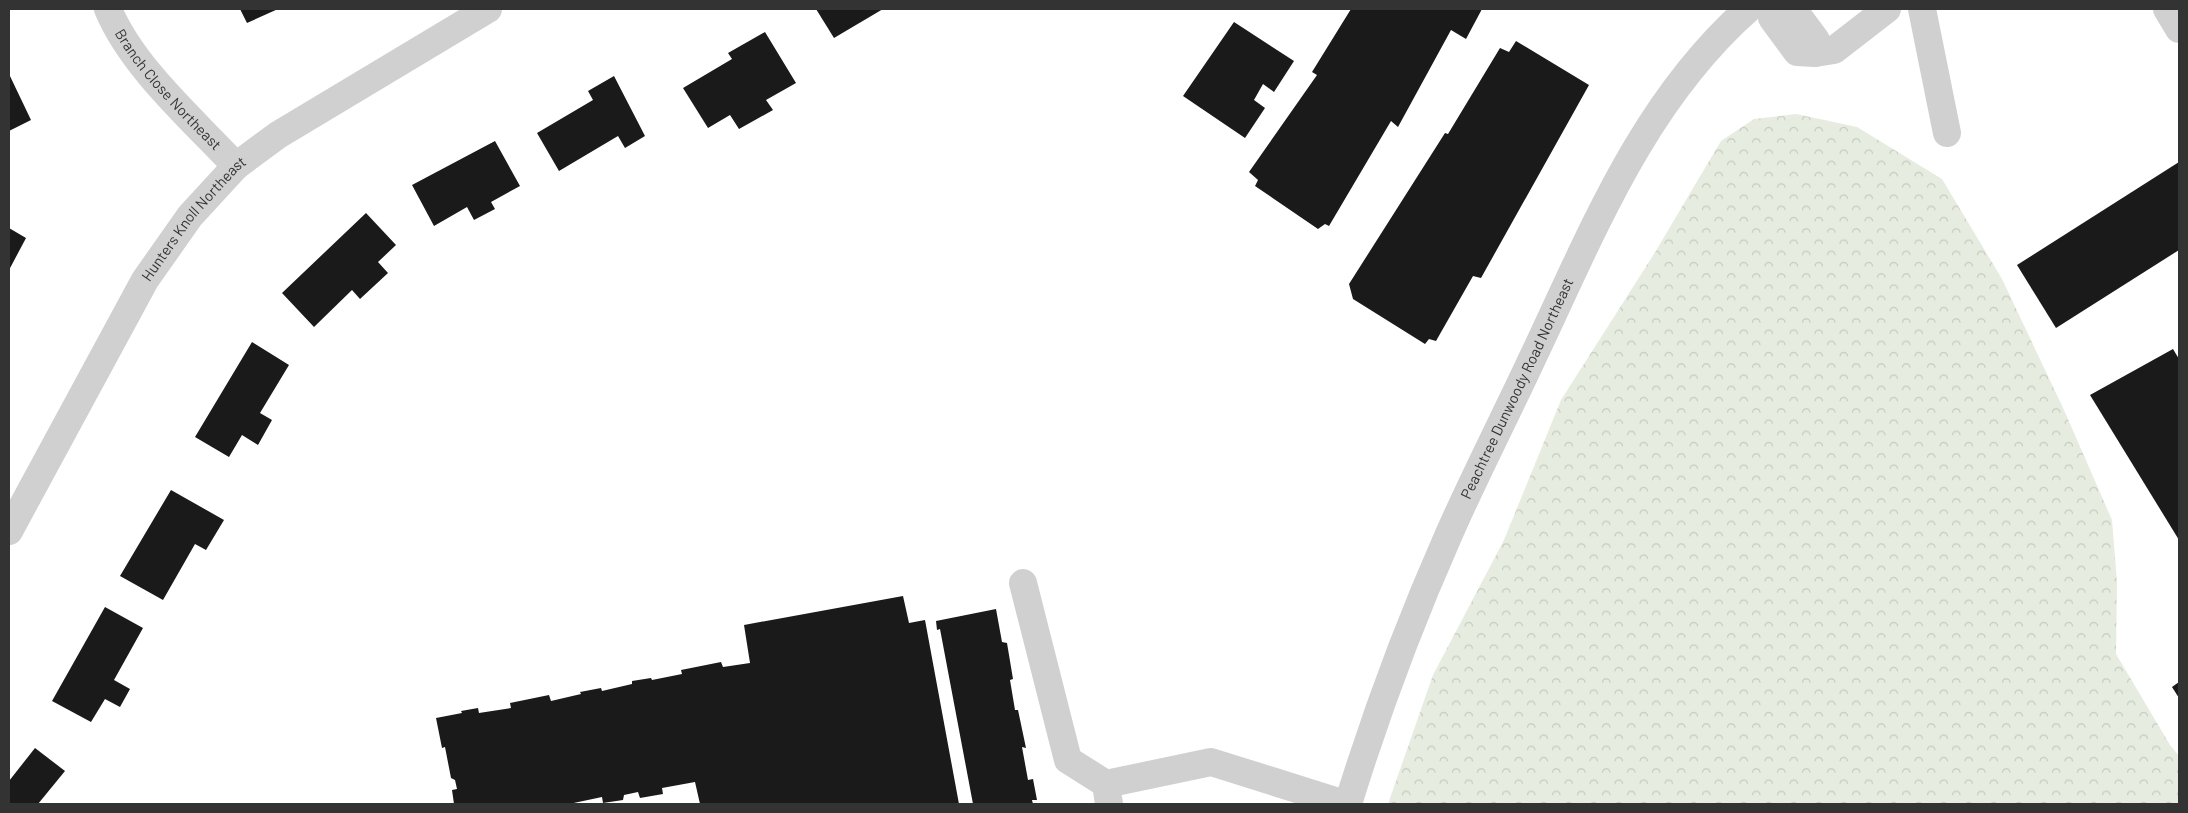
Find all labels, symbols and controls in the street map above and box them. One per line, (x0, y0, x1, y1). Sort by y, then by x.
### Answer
street label: Branch Close Northeast (112, 25, 225, 153)
street label: Hunters Knoll Northeast (137, 152, 249, 284)
street label: Peachtree Dunwoody Road Northeast (1456, 275, 1576, 501)

